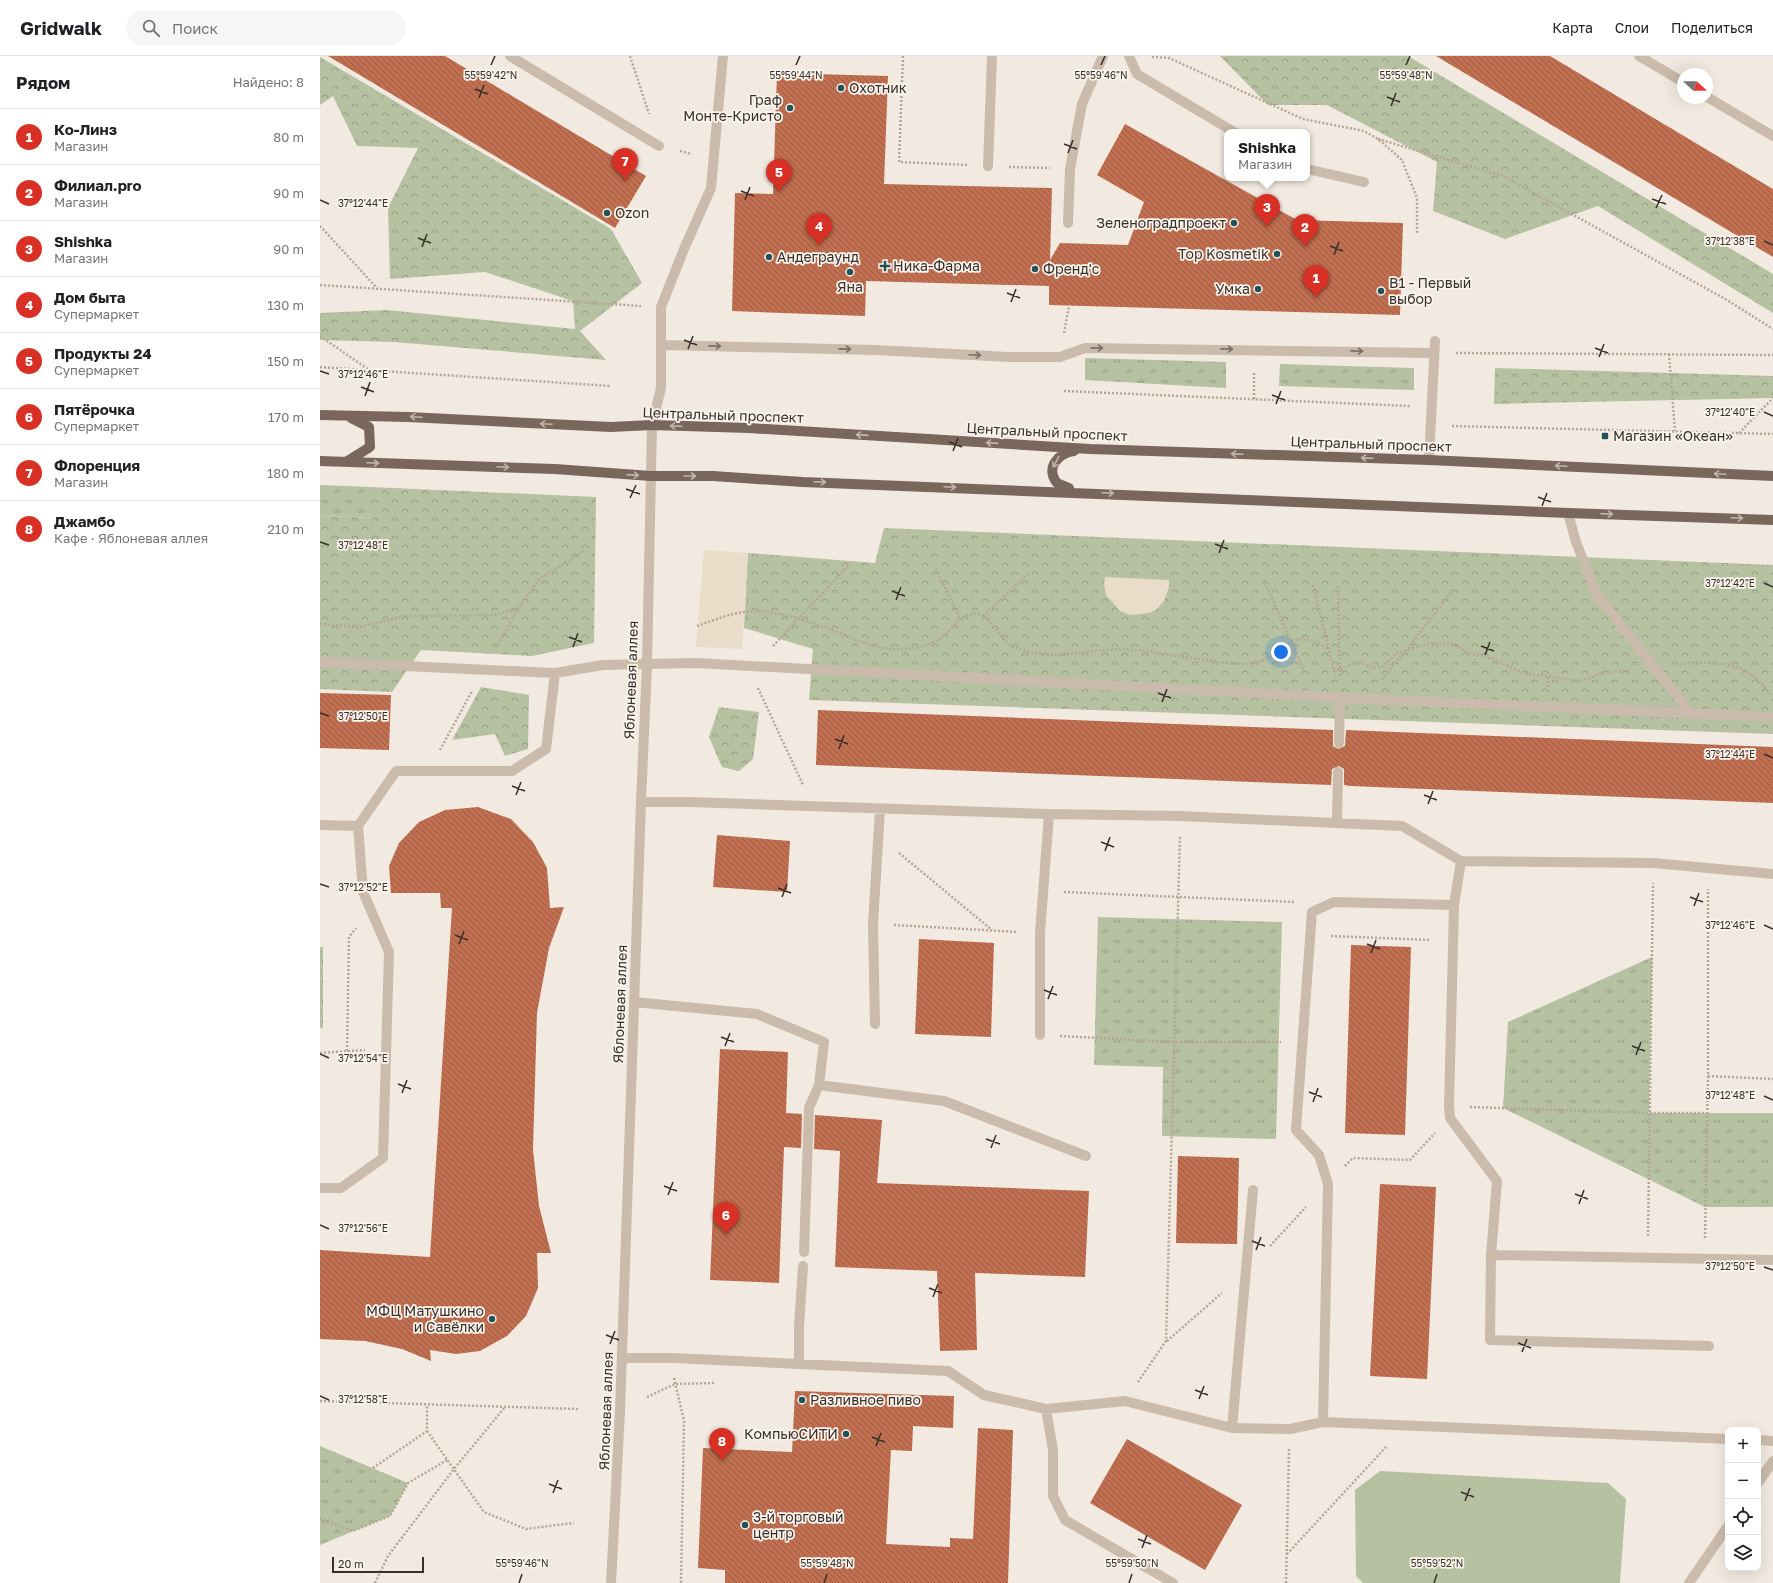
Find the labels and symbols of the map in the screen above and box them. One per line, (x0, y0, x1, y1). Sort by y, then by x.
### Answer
north arrow (1677, 68, 1713, 104)
text: 55°59'42"N (465, 69, 517, 81)
text: 55°59'44"N (769, 69, 823, 81)
text: 55°59'46"N (1074, 69, 1128, 81)
text: 55°59'48"N (1379, 69, 1433, 81)
place label: Охотник (849, 79, 907, 96)
marker: Охотник (836, 83, 846, 93)
place label: Граф Монте-Кристо (683, 91, 782, 124)
marker: Граф Монте-Кристо (785, 103, 795, 113)
pin: 7 (612, 148, 638, 181)
pin: 5 (766, 159, 792, 192)
pin: 3 (1254, 194, 1280, 227)
text: 37°12'44"E (338, 197, 388, 209)
place label: Ozon (615, 204, 649, 221)
marker: Ozon (602, 208, 612, 218)
pin: 4 (806, 213, 832, 246)
place label: Зеленоградпроект (1096, 214, 1226, 231)
pin: 2 (1292, 214, 1318, 247)
marker: Зеленоградпроект (1229, 218, 1239, 228)
text: 37°12'38"E (1705, 235, 1755, 247)
place label: Top Kosmetik (1178, 245, 1269, 262)
place label: Андеграунд (777, 248, 860, 265)
marker: Top Kosmetik (1272, 249, 1282, 259)
marker: Андеграунд (764, 252, 774, 262)
place label: Ника-Фарма (893, 257, 980, 274)
place label: Френд'с (1043, 260, 1100, 277)
marker: Ника-Фарма (880, 261, 890, 271)
marker: Френд'с (1030, 264, 1040, 274)
pin: 1 (1303, 265, 1329, 298)
marker: Яна (845, 267, 855, 277)
place label: В1 - Первый выбор (1389, 274, 1471, 307)
place label: Яна (837, 278, 863, 295)
place label: Умка (1215, 280, 1250, 297)
marker: Умка (1253, 284, 1263, 294)
marker: В1 - Первый выбор (1376, 286, 1386, 296)
one-way arrow (708, 342, 721, 350)
one-way arrow (1090, 344, 1103, 352)
one-way arrow (838, 345, 851, 353)
one-way arrow (1220, 345, 1233, 353)
one-way arrow (1350, 347, 1363, 355)
one-way arrow (968, 352, 981, 359)
text: 37°12'46"E (338, 368, 388, 380)
street label: Центральный проспект (642, 403, 804, 426)
text: 37°12'40"E (1705, 406, 1755, 418)
one-way arrow (410, 414, 423, 421)
street label: Центральный проспект (966, 419, 1128, 444)
one-way arrow (540, 420, 553, 428)
one-way arrow (670, 422, 683, 430)
place label: Магазин «Океан» (1613, 427, 1733, 444)
marker: Магазин «Океан» (1600, 431, 1610, 441)
one-way arrow (856, 432, 869, 439)
street label: Центральный проспект (1290, 432, 1452, 455)
one-way arrow (986, 440, 999, 447)
one-way arrow (1231, 450, 1244, 458)
one-way arrow (1361, 454, 1374, 462)
one-way arrow (1052, 456, 1059, 468)
one-way arrow (366, 459, 379, 466)
one-way arrow (1555, 463, 1568, 470)
one-way arrow (496, 464, 509, 471)
one-way arrow (1714, 470, 1727, 477)
one-way arrow (626, 472, 639, 479)
one-way arrow (683, 472, 696, 480)
one-way arrow (813, 479, 826, 486)
one-way arrow (943, 483, 956, 491)
one-way arrow (1101, 489, 1114, 497)
one-way arrow (1600, 510, 1613, 518)
one-way arrow (1730, 515, 1743, 522)
text: 37°12'48"E (338, 539, 388, 551)
text: 37°12'42"E (1705, 577, 1755, 589)
street label: Яблоневая аллея (620, 620, 641, 740)
your location (1271, 642, 1291, 662)
text: 37°12'50"E (338, 710, 388, 722)
text: 37°12'44"E (1705, 748, 1755, 760)
text: 37°12'52"E (338, 881, 388, 893)
text: 37°12'46"E (1705, 919, 1755, 931)
street label: Яблоневая аллея (609, 944, 630, 1064)
text: 37°12'54"E (338, 1052, 388, 1064)
text: 37°12'48"E (1705, 1089, 1755, 1101)
pin: 6 (713, 1202, 739, 1235)
text: 37°12'56"E (338, 1222, 388, 1234)
text: 37°12'50"E (1705, 1260, 1755, 1272)
place label: МФЦ Матушкино и Савёлки (366, 1302, 484, 1335)
marker: МФЦ Матушкино и Савёлки (487, 1314, 497, 1324)
street label: Яблоневая аллея (595, 1351, 616, 1471)
place label: Разливное пиво (810, 1391, 921, 1408)
text: 37°12'58"E (338, 1393, 388, 1405)
marker: Разливное пиво (797, 1395, 807, 1405)
place label: КомпьюСИТИ (744, 1425, 838, 1442)
pin: 8 (709, 1428, 735, 1461)
marker: КомпьюСИТИ (841, 1429, 851, 1439)
place label: 3-й торговый центр (753, 1508, 844, 1541)
marker: 3-й торговый центр (740, 1520, 750, 1530)
scale bar (332, 1555, 424, 1574)
text: 55°59'46"N (495, 1557, 549, 1569)
text: 55°59'48"N (800, 1557, 854, 1569)
text: 55°59'50"N (1105, 1557, 1159, 1569)
text: 55°59'52"N (1411, 1557, 1463, 1569)

